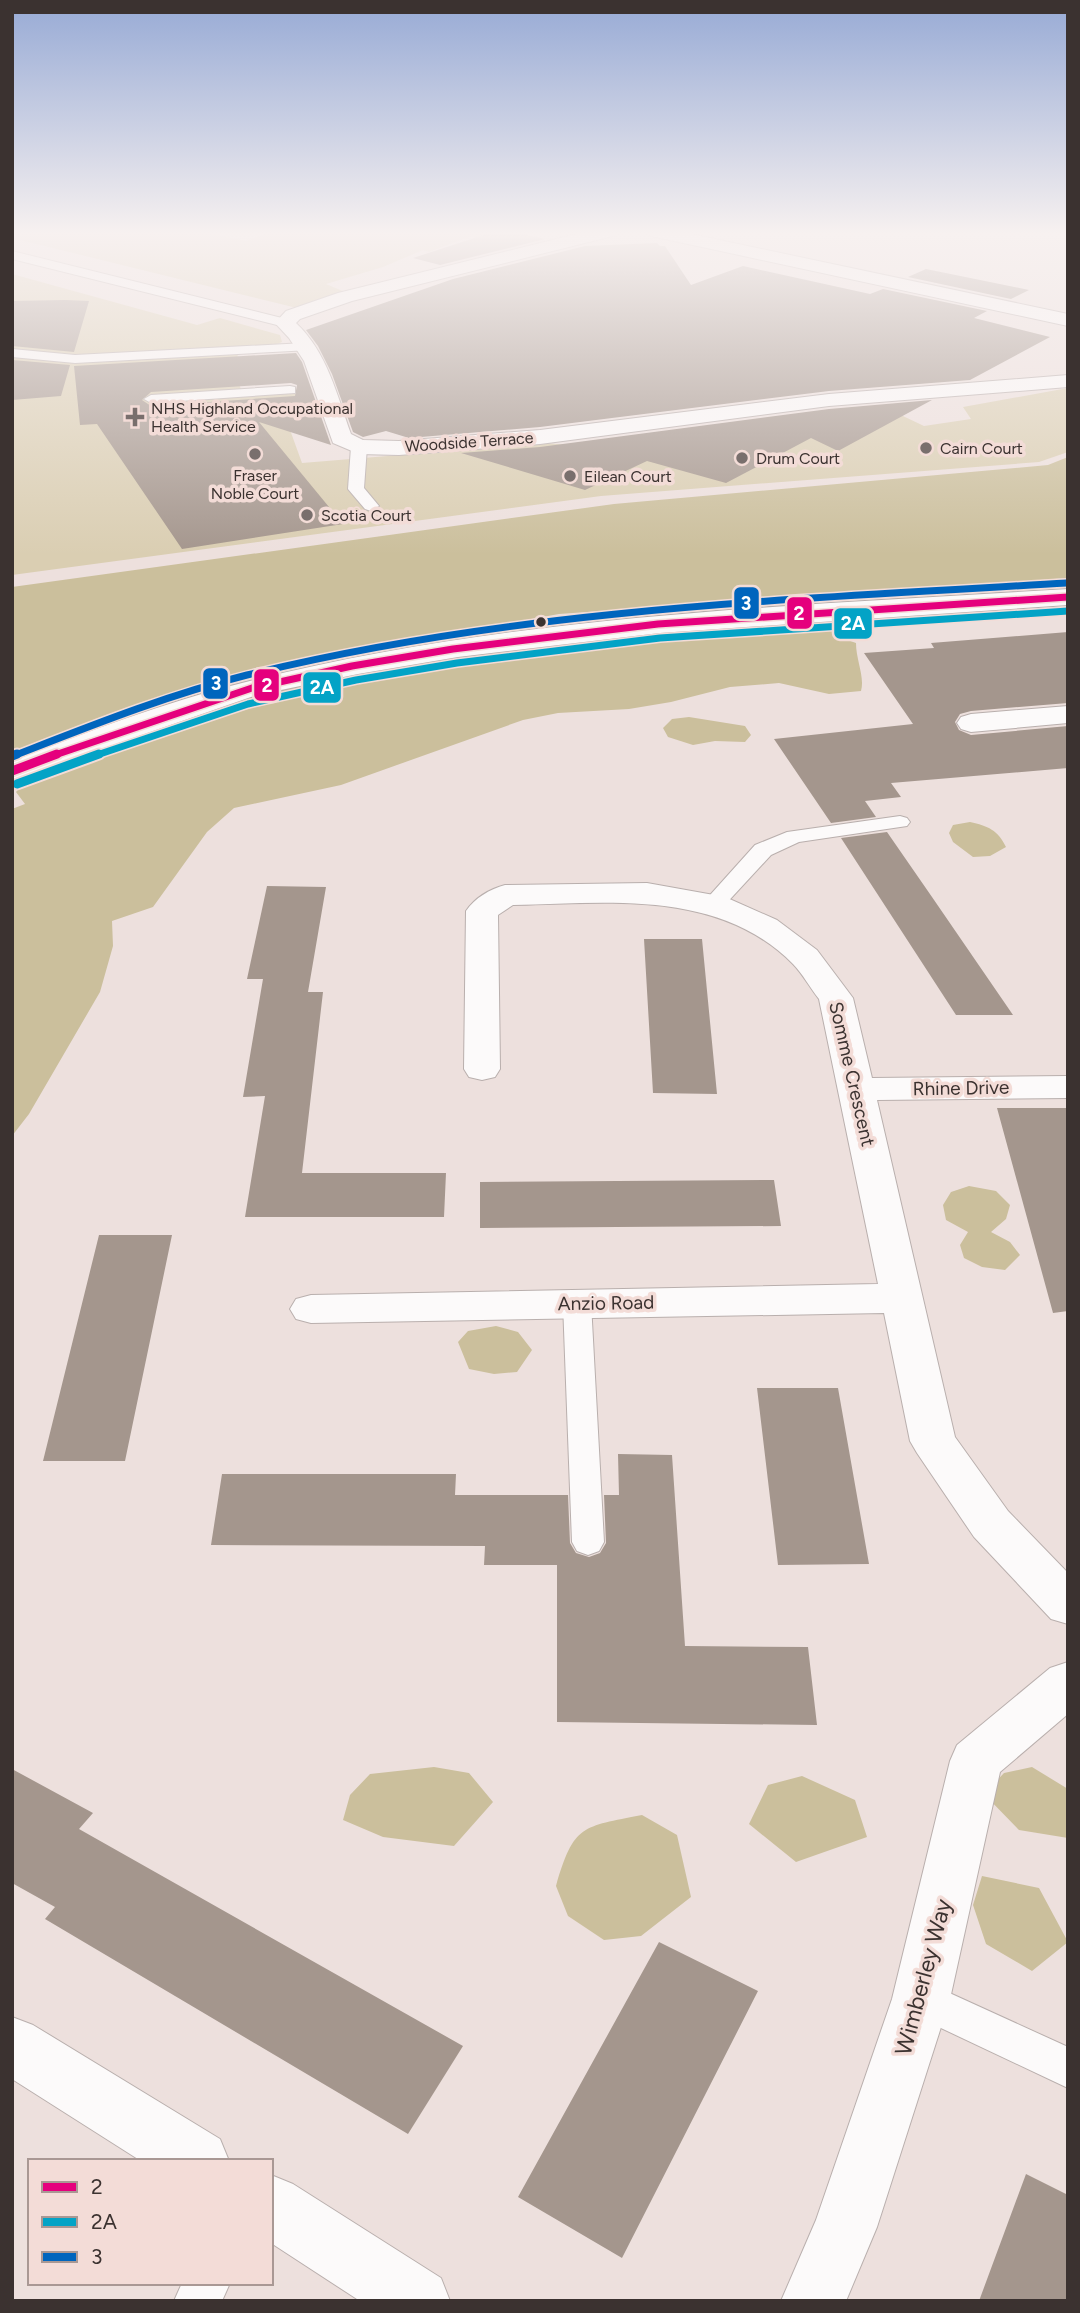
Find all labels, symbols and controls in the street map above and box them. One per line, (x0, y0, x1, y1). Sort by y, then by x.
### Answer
place label: NHS Highland Occupational Health Service (151, 399, 353, 436)
marker: NHS Highland Occupational Health Service (125, 407, 145, 427)
street label: Woodside Terrace (404, 428, 534, 456)
place label: Cairn Court (940, 439, 1023, 458)
marker: Cairn Court (918, 440, 934, 456)
marker: Fraser Noble Court (247, 446, 263, 462)
place label: Drum Court (756, 449, 840, 468)
marker: Drum Court (734, 450, 750, 466)
place label: Fraser Noble Court (211, 466, 299, 503)
place label: Eilean Court (584, 467, 672, 486)
marker: Eilean Court (562, 468, 578, 484)
place label: Scotia Court (321, 506, 412, 525)
marker: Scotia Court (299, 507, 315, 523)
line badge: 3 (733, 586, 760, 620)
text: 3 (741, 592, 751, 615)
line badge: 2 (786, 596, 813, 630)
text: 2 (793, 602, 805, 625)
line badge: 2A (833, 607, 873, 640)
text: 2A (841, 612, 866, 635)
unlabelled marker (534, 615, 548, 629)
line badge: 3 (202, 667, 229, 700)
line badge: 2 (253, 668, 280, 702)
line badge: 2A (302, 671, 342, 704)
text: 3 (211, 672, 221, 695)
text: 2 (261, 674, 273, 697)
text: 2A (310, 676, 335, 699)
street label: Somme Crescent (824, 999, 880, 1149)
street label: Rhine Drive (913, 1076, 1009, 1100)
street label: Anzio Road (557, 1291, 655, 1315)
street label: Wimberley Way (889, 1896, 957, 2058)
legend (28, 2159, 273, 2285)
text: 2 (91, 2174, 103, 2199)
text: 2A (91, 2209, 117, 2234)
text: 3 (91, 2244, 102, 2269)

